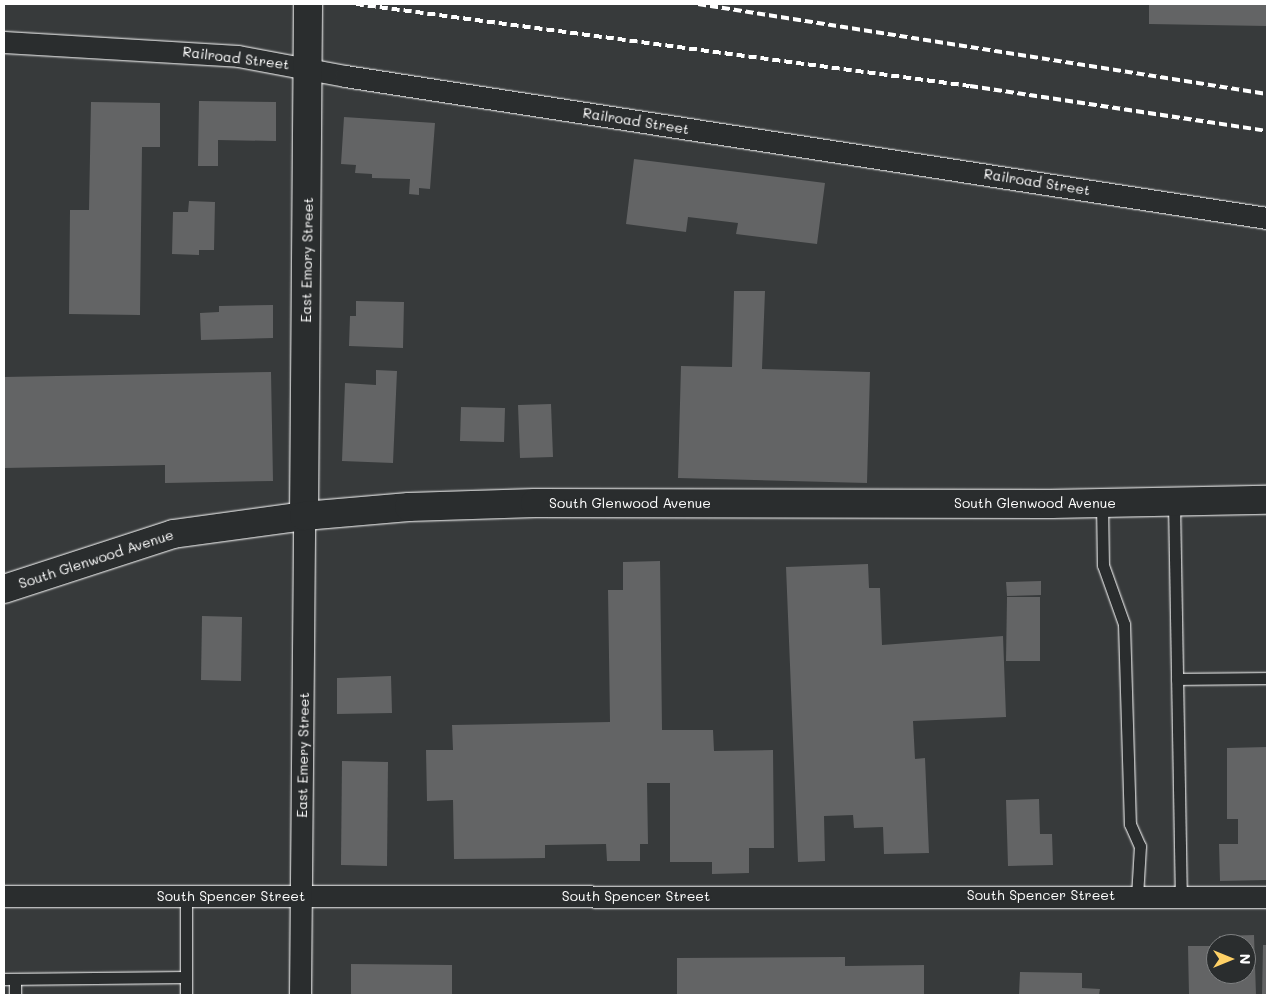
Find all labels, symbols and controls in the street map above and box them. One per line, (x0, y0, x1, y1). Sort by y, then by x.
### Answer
street label: Railroad Street (182, 43, 290, 73)
street label: Railroad Street (582, 104, 690, 138)
street label: Railroad Street (983, 165, 1091, 199)
street label: East Emory Street (298, 197, 316, 323)
street label: South Glenwood Avenue (549, 495, 711, 511)
street label: South Glenwood Avenue (954, 495, 1116, 511)
street label: South Glenwood Avenue (16, 526, 176, 592)
street label: East Emery Street (294, 692, 312, 818)
street label: South Spencer Street (967, 887, 1115, 903)
street label: South Spencer Street (157, 888, 305, 904)
street label: South Spencer Street (562, 888, 710, 904)
north arrow (1206, 934, 1256, 984)
text: N (1236, 954, 1255, 964)

